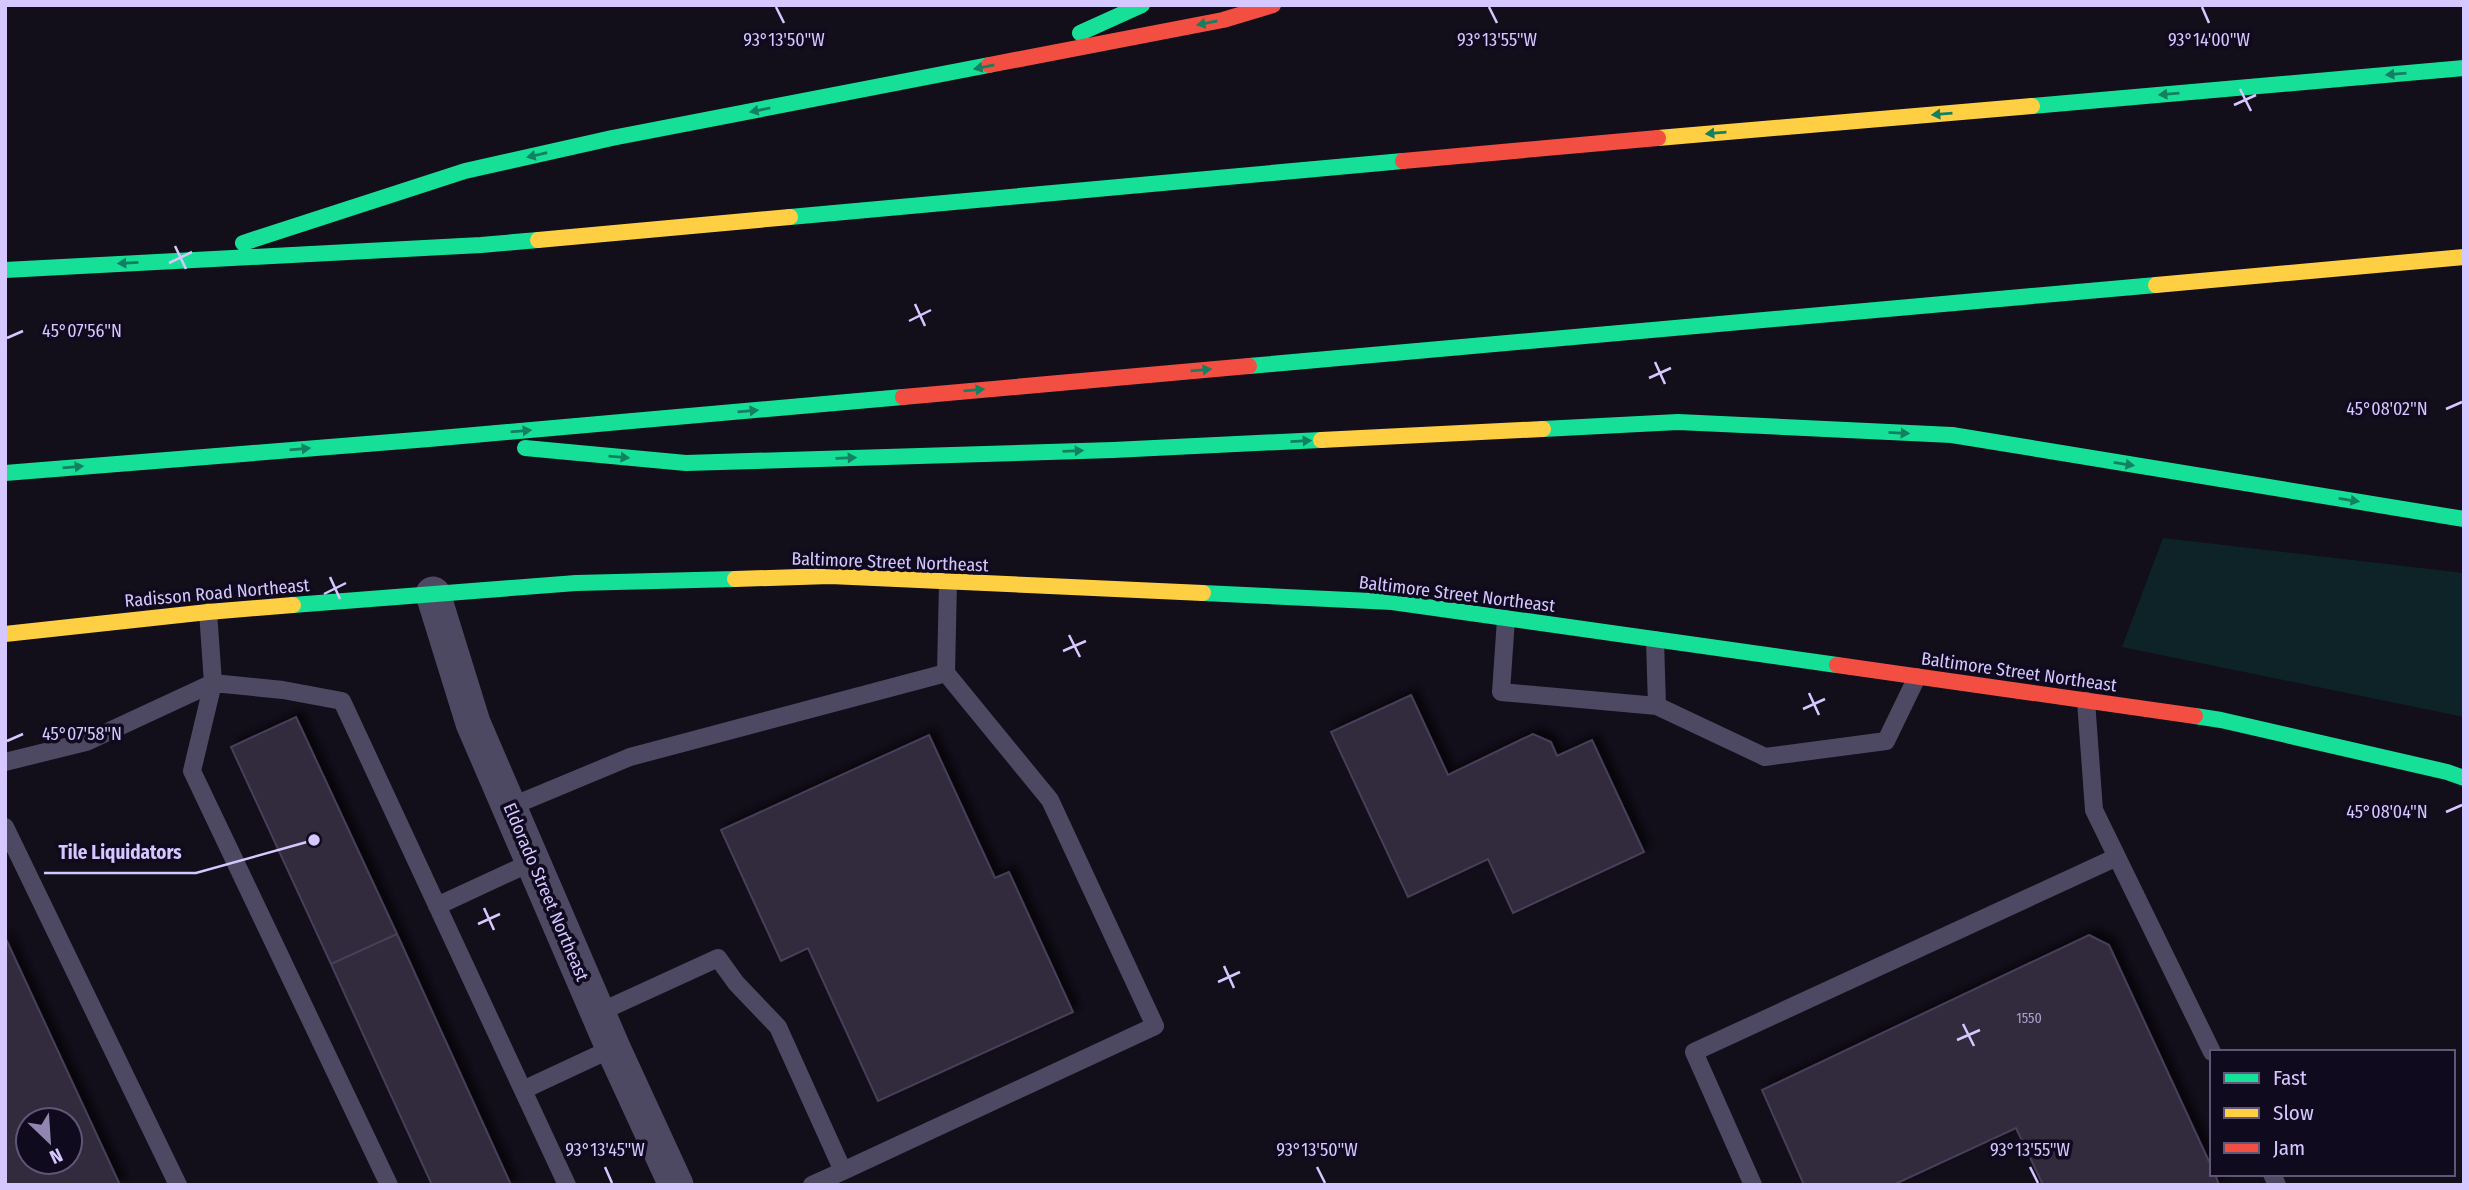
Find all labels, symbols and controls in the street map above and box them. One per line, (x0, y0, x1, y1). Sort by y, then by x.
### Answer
one-way arrow (1196, 18, 1218, 29)
text: 93°13'50"W (743, 29, 825, 51)
text: 93°13'55"W (1457, 29, 1537, 51)
text: 93°14'00"W (2168, 29, 2251, 51)
one-way arrow (973, 62, 995, 73)
one-way arrow (2385, 69, 2407, 80)
one-way arrow (2158, 89, 2180, 100)
one-way arrow (749, 105, 771, 116)
one-way arrow (1931, 109, 1953, 120)
one-way arrow (1705, 128, 1727, 139)
one-way arrow (526, 149, 548, 160)
one-way arrow (117, 257, 139, 268)
text: 45°07'56"N (42, 320, 122, 342)
one-way arrow (1190, 364, 1212, 375)
one-way arrow (964, 385, 986, 396)
text: 45°08'02"N (2346, 398, 2428, 420)
one-way arrow (737, 405, 759, 416)
one-way arrow (510, 425, 532, 436)
one-way arrow (1889, 427, 1911, 438)
one-way arrow (1290, 435, 1312, 446)
one-way arrow (289, 443, 311, 454)
one-way arrow (1063, 446, 1085, 457)
one-way arrow (608, 452, 630, 463)
one-way arrow (835, 453, 857, 464)
one-way arrow (2114, 459, 2136, 470)
one-way arrow (62, 461, 84, 472)
one-way arrow (2338, 495, 2360, 506)
street label: Baltimore Street Northeast (791, 548, 989, 576)
street label: Baltimore Street Northeast (1358, 571, 1556, 617)
street label: Radisson Road Northeast (124, 574, 311, 612)
street label: Baltimore Street Northeast (1920, 647, 2118, 697)
text: 45°07'58"N (42, 723, 122, 745)
street label: Eldorado Street Northeast (498, 800, 594, 985)
text: 45°08'04"N (2346, 801, 2428, 823)
callout: Tile Liquidators (44, 833, 196, 873)
text: Tile Liquidators (58, 841, 182, 864)
house number: 1550 (2016, 1010, 2042, 1027)
legend (2210, 1050, 2455, 1176)
text: Fast (2273, 1065, 2307, 1091)
text: Slow (2273, 1100, 2314, 1126)
north arrow (14, 1106, 84, 1176)
text: Jam (2273, 1135, 2305, 1161)
text: 93°13'45"W (565, 1139, 645, 1161)
text: 93°13'50"W (1276, 1139, 1358, 1161)
text: 93°13'55"W (1990, 1139, 2070, 1161)
text: N (46, 1143, 66, 1169)

